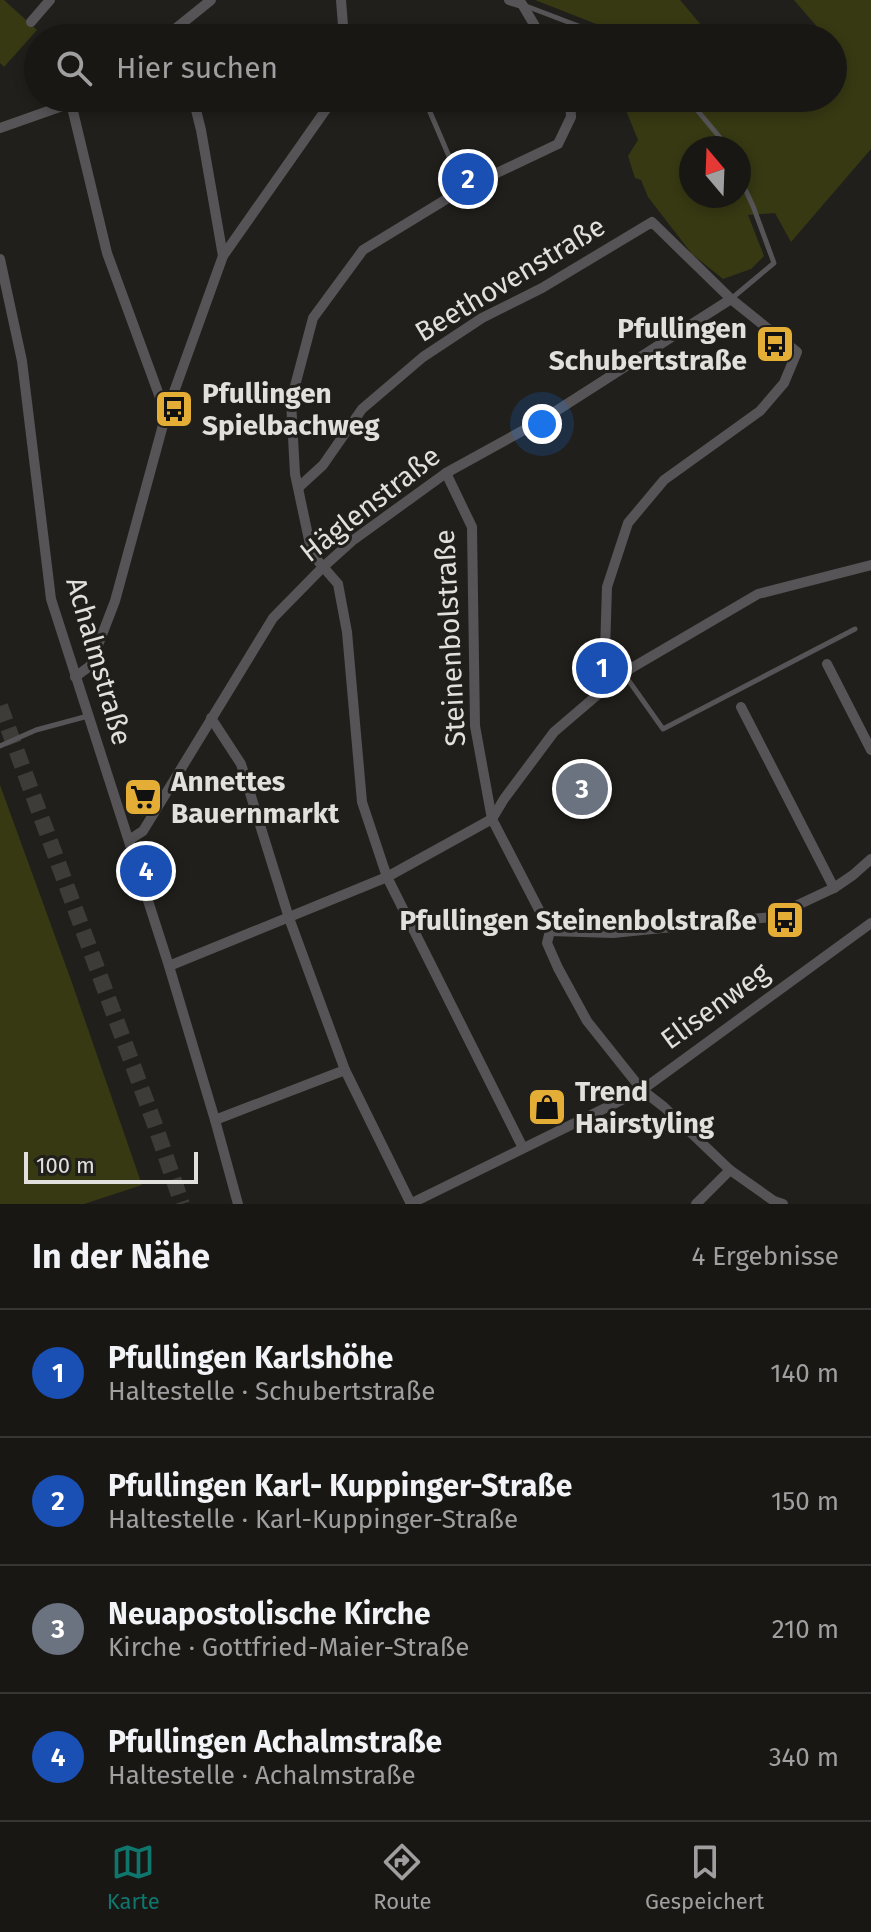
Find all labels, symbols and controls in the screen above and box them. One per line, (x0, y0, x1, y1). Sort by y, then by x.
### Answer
search box (24, 24, 847, 112)
icon: search (52, 46, 96, 90)
text: Hier suchen (116, 50, 278, 86)
north arrow (679, 136, 751, 208)
pin: 2 (442, 149, 494, 209)
street label: Beethovenstraße (409, 209, 611, 349)
place label: Pfullingen Schubertstraße (549, 312, 747, 377)
bus stop icon: Pfullingen Schubertstraße (754, 323, 796, 365)
place label: Pfullingen Spielbachweg (202, 377, 380, 442)
bus stop icon: Pfullingen Spielbachweg (153, 388, 195, 430)
your location (522, 404, 562, 444)
street label: Häglenstraße (293, 439, 447, 569)
street label: Steinenbolstraße (428, 529, 472, 747)
street label: Achalmstraße (59, 573, 139, 749)
pin: 1 (576, 638, 628, 698)
pin: 3 (556, 759, 608, 819)
place label: Annettes Bauernmarkt (170, 765, 340, 830)
supermarket icon: Annettes Bauernmarkt (122, 776, 164, 818)
pin: 4 (120, 841, 172, 901)
bus stop icon: Pfullingen Steinenbolstraße (764, 899, 806, 941)
place label: Pfullingen Steinenbolstraße (399, 904, 757, 937)
street label: Elisenweg (655, 956, 776, 1056)
place label: Trend Hairstyling (575, 1075, 715, 1140)
shop icon: Trend Hairstyling (526, 1086, 568, 1128)
scale bar (24, 1148, 198, 1184)
text: 100 m (36, 1152, 95, 1179)
text: In der Nähe (32, 1236, 210, 1277)
text: 4 Ergebnisse (692, 1241, 839, 1272)
text: Pfullingen Karlshöhe (108, 1340, 393, 1376)
text: 1 (52, 1358, 64, 1389)
text: 140 m (770, 1358, 839, 1389)
text: Haltestelle · Schubertstraße (108, 1376, 435, 1407)
text: Pfullingen Karl- Kuppinger-Straße (108, 1468, 572, 1504)
text: 2 (51, 1486, 65, 1517)
text: 150 m (771, 1486, 839, 1517)
text: Haltestelle · Karl-Kuppinger-Straße (108, 1504, 518, 1535)
text: Neuapostolische Kirche (108, 1596, 431, 1632)
text: 3 (51, 1614, 65, 1645)
text: 210 m (772, 1614, 839, 1645)
text: Kirche · Gottfried-Maier-Straße (108, 1632, 469, 1663)
text: Pfullingen Achalmstraße (108, 1724, 442, 1760)
text: 4 (51, 1742, 65, 1773)
text: 340 m (769, 1742, 839, 1773)
text: Haltestelle · Achalmstraße (108, 1760, 416, 1791)
tab: Karte (107, 1840, 160, 1915)
tab: Route (373, 1840, 431, 1915)
tab: Gespeichert (645, 1840, 764, 1915)

